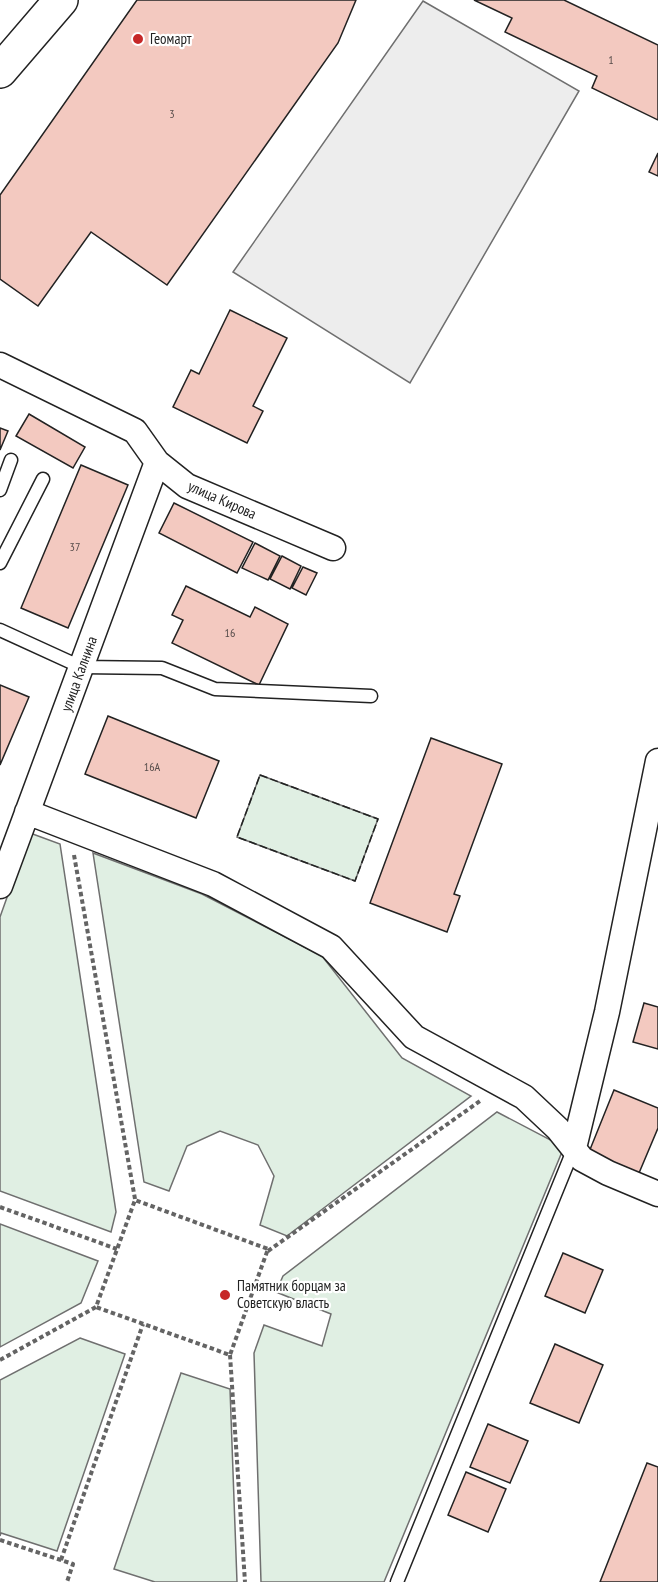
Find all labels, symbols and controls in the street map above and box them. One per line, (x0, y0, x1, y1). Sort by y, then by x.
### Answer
place label: Геомарт (150, 29, 192, 48)
marker: Геомарт (131, 32, 145, 46)
house number: 1 (608, 52, 614, 67)
house number: 3 (169, 106, 175, 121)
street label: улица Кирова (185, 476, 259, 523)
house number: 37 (70, 539, 80, 554)
house number: 16 (225, 625, 235, 640)
street label: улица Калнина (56, 633, 101, 714)
house number: 16А (144, 759, 161, 774)
place label: Памятник борцам за Советскую власть (237, 1276, 346, 1312)
marker: Памятник борцам за Советскую власть (218, 1288, 232, 1302)

